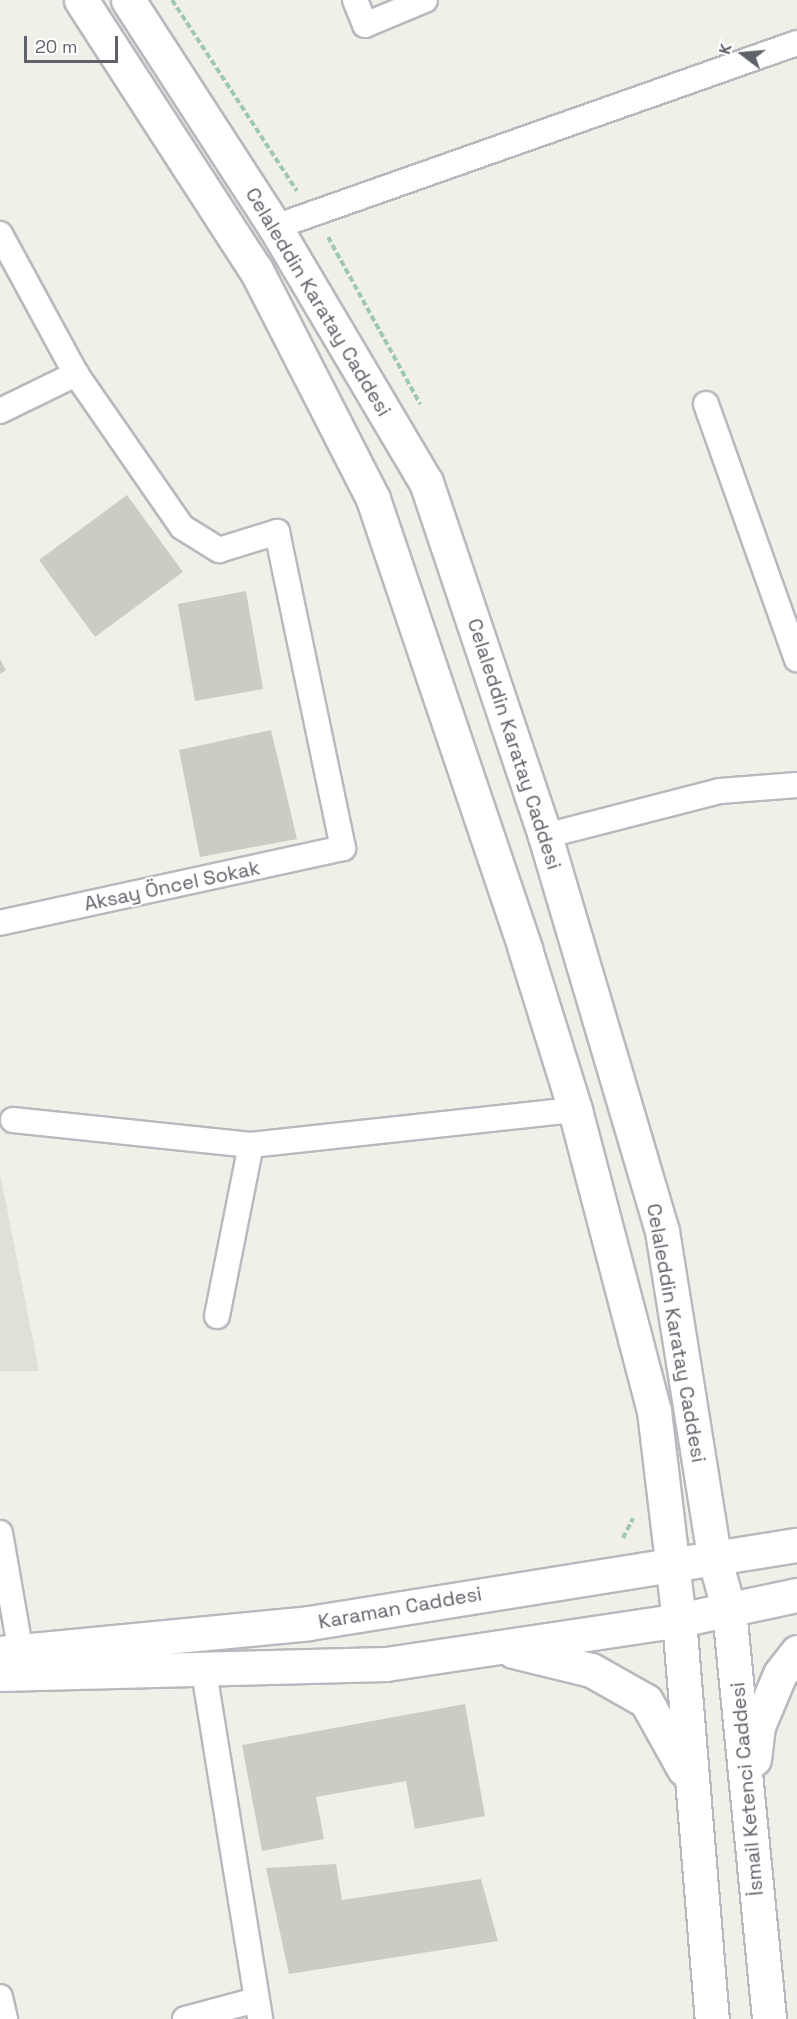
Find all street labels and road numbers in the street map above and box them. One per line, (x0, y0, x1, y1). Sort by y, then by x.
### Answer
street label: Celaleddin Karatay Caddesi (240, 183, 396, 421)
street label: Celaleddin Karatay Caddesi (462, 615, 566, 873)
street label: Aksay Öncel Sokak (82, 856, 262, 916)
street label: Celaleddin Karatay Caddesi (641, 1202, 711, 1464)
street label: Karaman Caddesi (316, 1582, 484, 1634)
street label: İsmail Ketenci Caddesi (726, 1681, 768, 1897)

